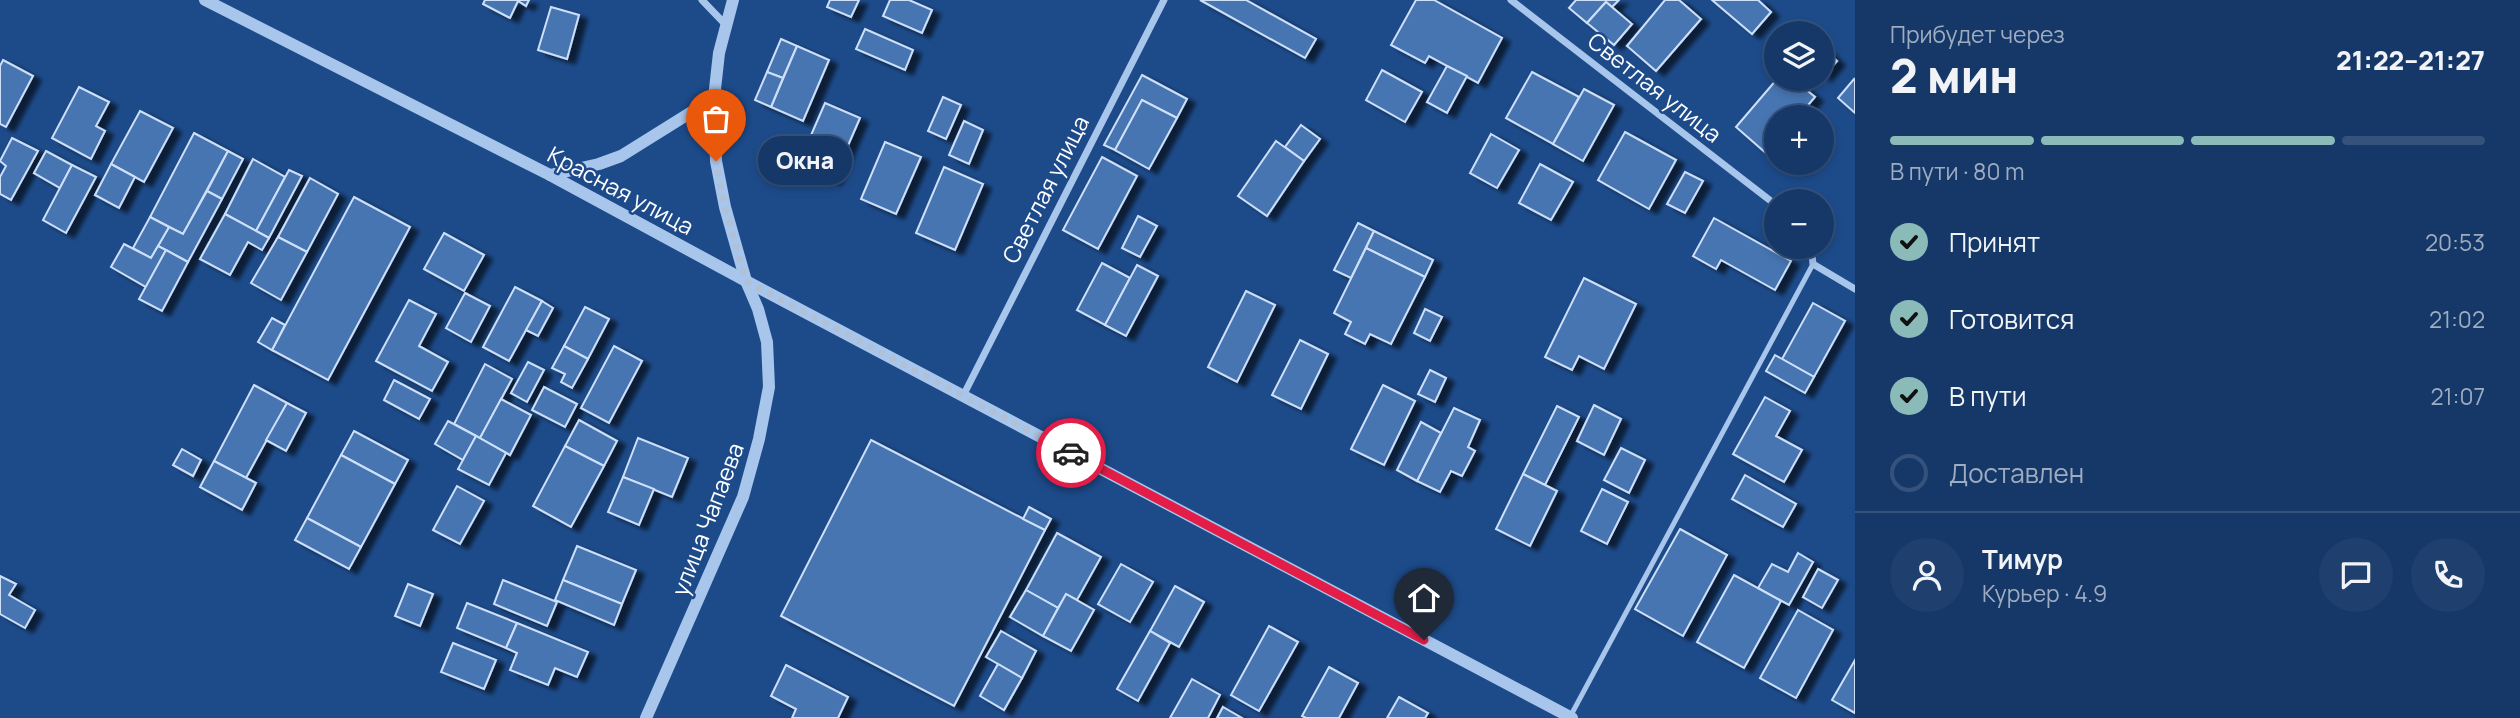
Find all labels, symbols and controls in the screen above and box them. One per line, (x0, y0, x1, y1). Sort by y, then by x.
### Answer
text: Прибудет через (1890, 18, 2065, 50)
map controls (1764, 21, 1834, 259)
button: layers (1764, 21, 1834, 91)
street label: Светлая улица (1581, 25, 1729, 149)
text: 21:22–21:27 (2336, 42, 2485, 78)
text: 2 мин (1890, 44, 2018, 107)
pin (686, 89, 746, 161)
icon: bag (697, 100, 735, 138)
button: + (1764, 105, 1834, 175)
street label: Светлая улица (994, 110, 1096, 268)
callout: Окна (758, 136, 852, 186)
street label: Красная улица (542, 138, 700, 242)
text: Окна (776, 144, 834, 176)
text: В пути · 80 m (1890, 155, 2025, 187)
button: − (1764, 189, 1834, 259)
icon: check (1890, 223, 1928, 261)
text: Принят (1949, 224, 2040, 260)
text: 20:53 (2425, 226, 2485, 258)
icon: check (1890, 300, 1928, 338)
text: Готовится (1949, 301, 2074, 337)
text: 21:02 (2429, 303, 2485, 335)
icon: check (1890, 377, 1928, 415)
text: В пути (1949, 378, 2027, 414)
text: 21:07 (2430, 380, 2485, 412)
courier (1036, 418, 1106, 488)
icon: car (1052, 434, 1090, 472)
street label: улица Чапаева (663, 438, 751, 600)
text: Доставлен (1949, 455, 2084, 491)
button: person (1890, 538, 1964, 612)
button: chat (2319, 538, 2393, 612)
button: phone (2411, 538, 2485, 612)
text: Тимур (1982, 541, 2063, 577)
pin (1394, 568, 1454, 640)
text: Курьер · 4.9 (1982, 577, 2107, 609)
icon: home (1405, 579, 1443, 617)

